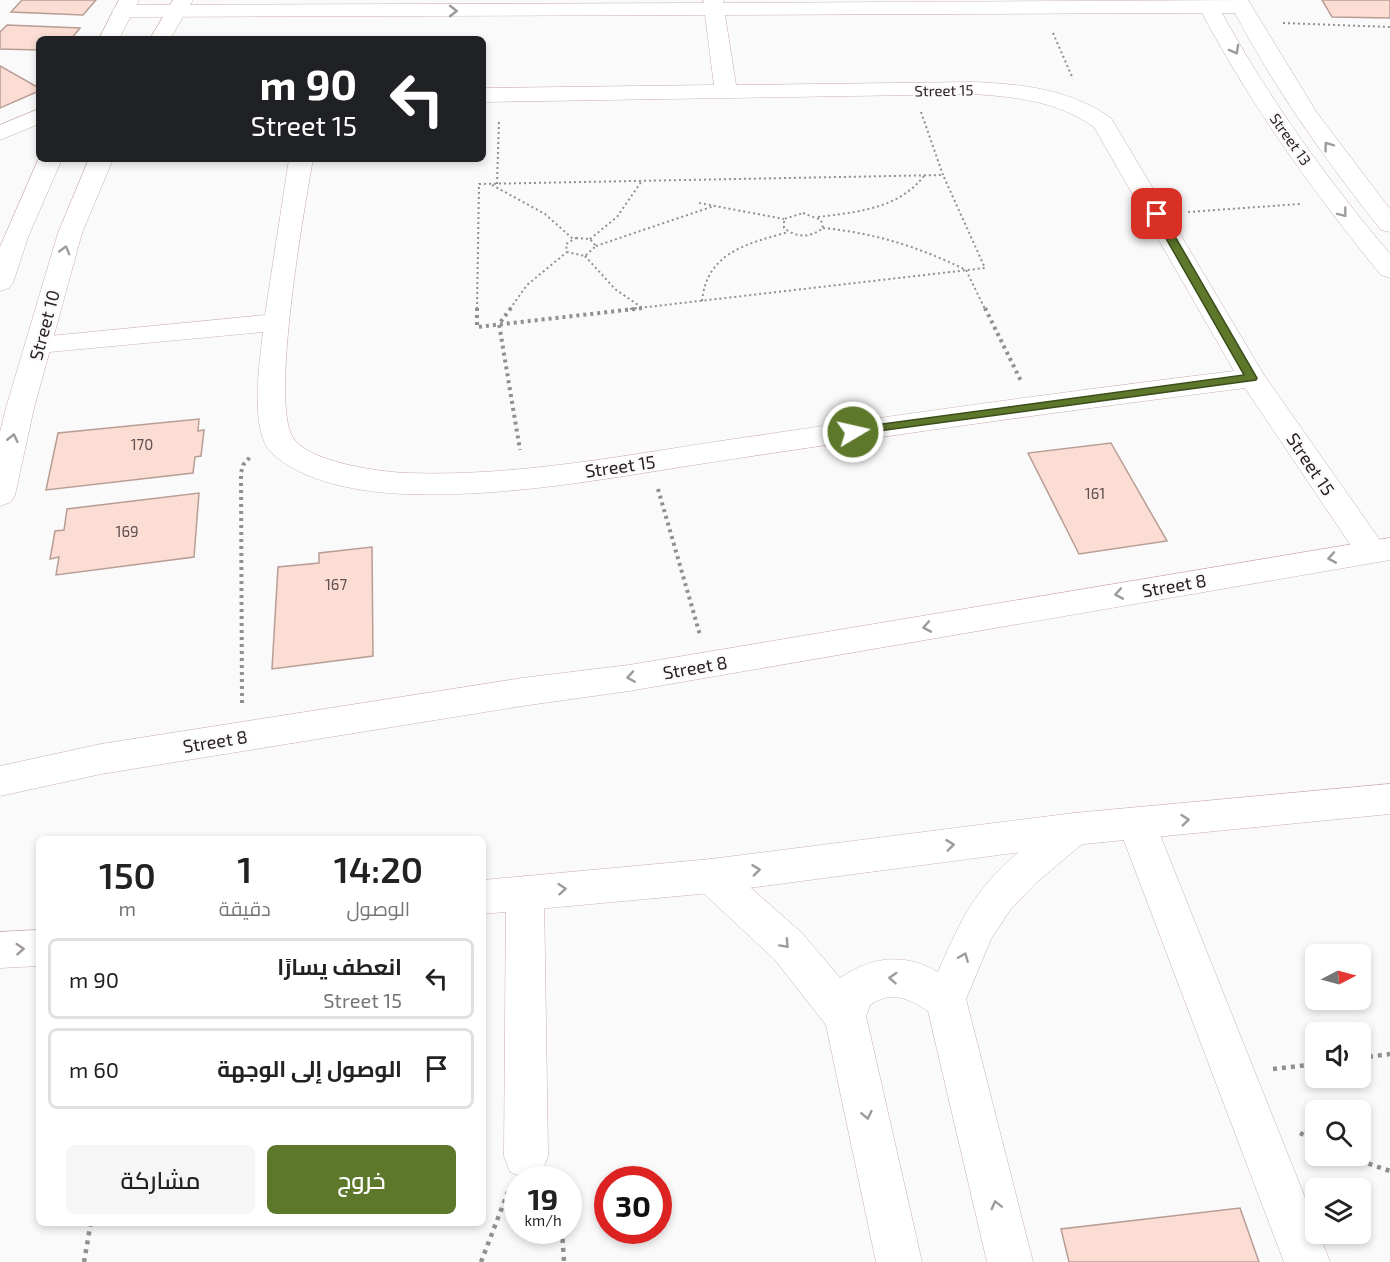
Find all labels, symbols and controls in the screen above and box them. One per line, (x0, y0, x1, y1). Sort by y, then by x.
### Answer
one-way arrow (449, 5, 458, 17)
one-way arrow (1228, 44, 1239, 54)
text: 90 m (260, 58, 357, 108)
icon: left (378, 60, 456, 138)
street label: Street 15 (914, 80, 974, 100)
text: Street 15 (251, 109, 357, 141)
street label: Street 13 (1267, 110, 1315, 168)
one-way arrow (1324, 142, 1335, 153)
pin (1131, 188, 1182, 239)
icon: arrive (1140, 197, 1173, 230)
one-way arrow (1335, 206, 1346, 217)
one-way arrow (58, 245, 70, 256)
street label: Street 10 (24, 287, 64, 363)
position arrow (821, 400, 885, 464)
street label: Street 15 (1282, 428, 1340, 500)
one-way arrow (6, 433, 19, 443)
house number: 170 (131, 435, 153, 453)
street label: Street 15 (583, 450, 657, 482)
house number: 161 (1085, 484, 1105, 502)
house number: 169 (115, 522, 139, 540)
one-way arrow (1328, 551, 1338, 564)
street label: Street 8 (1140, 569, 1208, 601)
house number: 167 (325, 575, 347, 593)
one-way arrow (1115, 587, 1125, 600)
one-way arrow (922, 620, 932, 633)
street label: Street 8 (661, 651, 729, 683)
one-way arrow (627, 671, 636, 683)
street label: Street 8 (181, 725, 249, 757)
one-way arrow (1181, 815, 1190, 827)
one-way arrow (945, 840, 954, 852)
text: 1 (237, 847, 252, 890)
text: 14:20 (334, 847, 423, 890)
text: 150 (99, 853, 156, 896)
one-way arrow (752, 865, 761, 877)
one-way arrow (558, 883, 567, 896)
text: m (119, 896, 136, 920)
text: دقيقة (219, 896, 271, 920)
text: الوصول (347, 896, 410, 920)
one-way arrow (778, 937, 789, 948)
one-way arrow (15, 943, 24, 956)
north arrow (1305, 944, 1371, 1010)
map controls (1305, 944, 1371, 1244)
one-way arrow (957, 952, 969, 963)
text: انعطف يسارًا (277, 953, 402, 979)
icon: left (420, 962, 453, 995)
text: 90 m (69, 966, 119, 992)
one-way arrow (889, 972, 898, 985)
text: Street 15 (323, 988, 402, 1012)
button: sound (1305, 1022, 1371, 1088)
icon: arrive (420, 1052, 453, 1085)
text: الوصول إلى الوجهة (217, 1055, 402, 1081)
text: 60 m (69, 1056, 119, 1082)
button: search (1305, 1100, 1371, 1166)
one-way arrow (860, 1109, 873, 1119)
button: مشاركة (66, 1145, 255, 1214)
button: خروج (267, 1145, 456, 1214)
speed limit sign: 30 (594, 1166, 672, 1244)
button: layers (1305, 1178, 1371, 1244)
text: 19 (528, 1180, 558, 1216)
one-way arrow (991, 1200, 1004, 1210)
text: km/h (524, 1211, 562, 1229)

